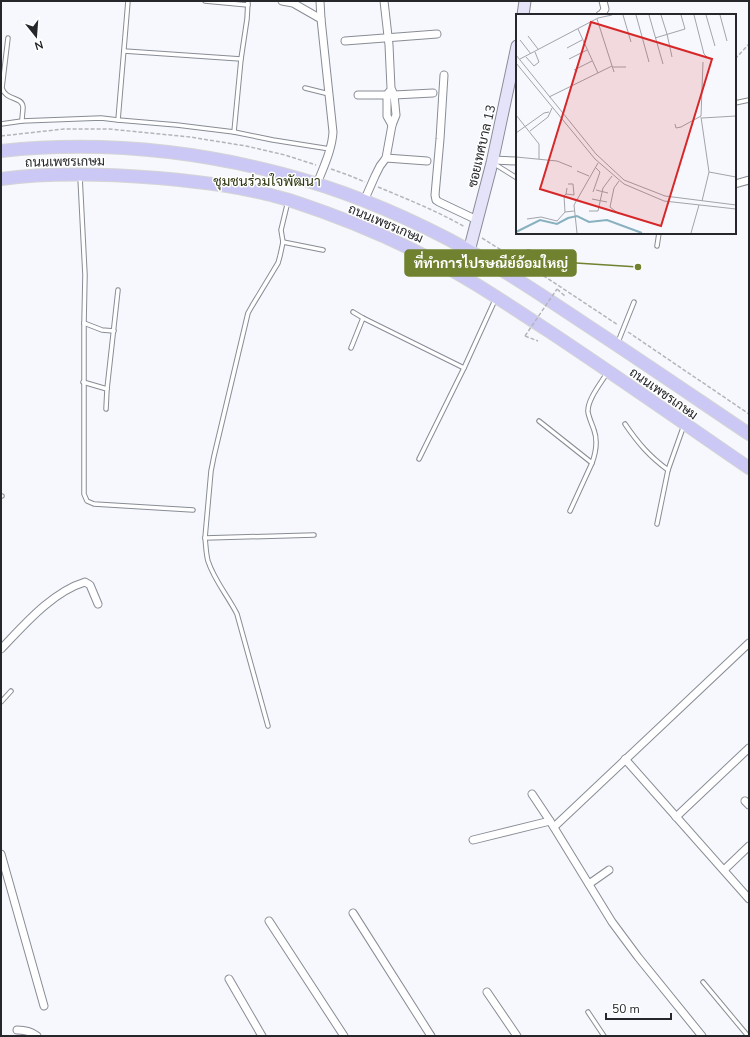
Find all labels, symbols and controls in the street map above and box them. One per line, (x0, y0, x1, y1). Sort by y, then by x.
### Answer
inset map (516, 14, 736, 234)
north arrow (16, 16, 56, 56)
text: N (33, 37, 45, 53)
street label: ซอยเทศบาล 13 (464, 103, 500, 189)
street label: ถนนเพชรเกษม (25, 152, 105, 172)
district label: ชุมชนร่วมใจพัฒนา (213, 172, 321, 191)
street label: ถนนเพชรเกษม (345, 200, 426, 248)
callout: ที่ทำการไปรษณีย์อ้อมใหญ่ (405, 250, 576, 276)
text: ที่ทำการไปรษณีย์อ้อมใหญ่ (414, 251, 568, 273)
street label: ถนนเพชรเกษม (626, 364, 701, 424)
scale bar (606, 995, 671, 1021)
text: 50 m (612, 1001, 640, 1017)

